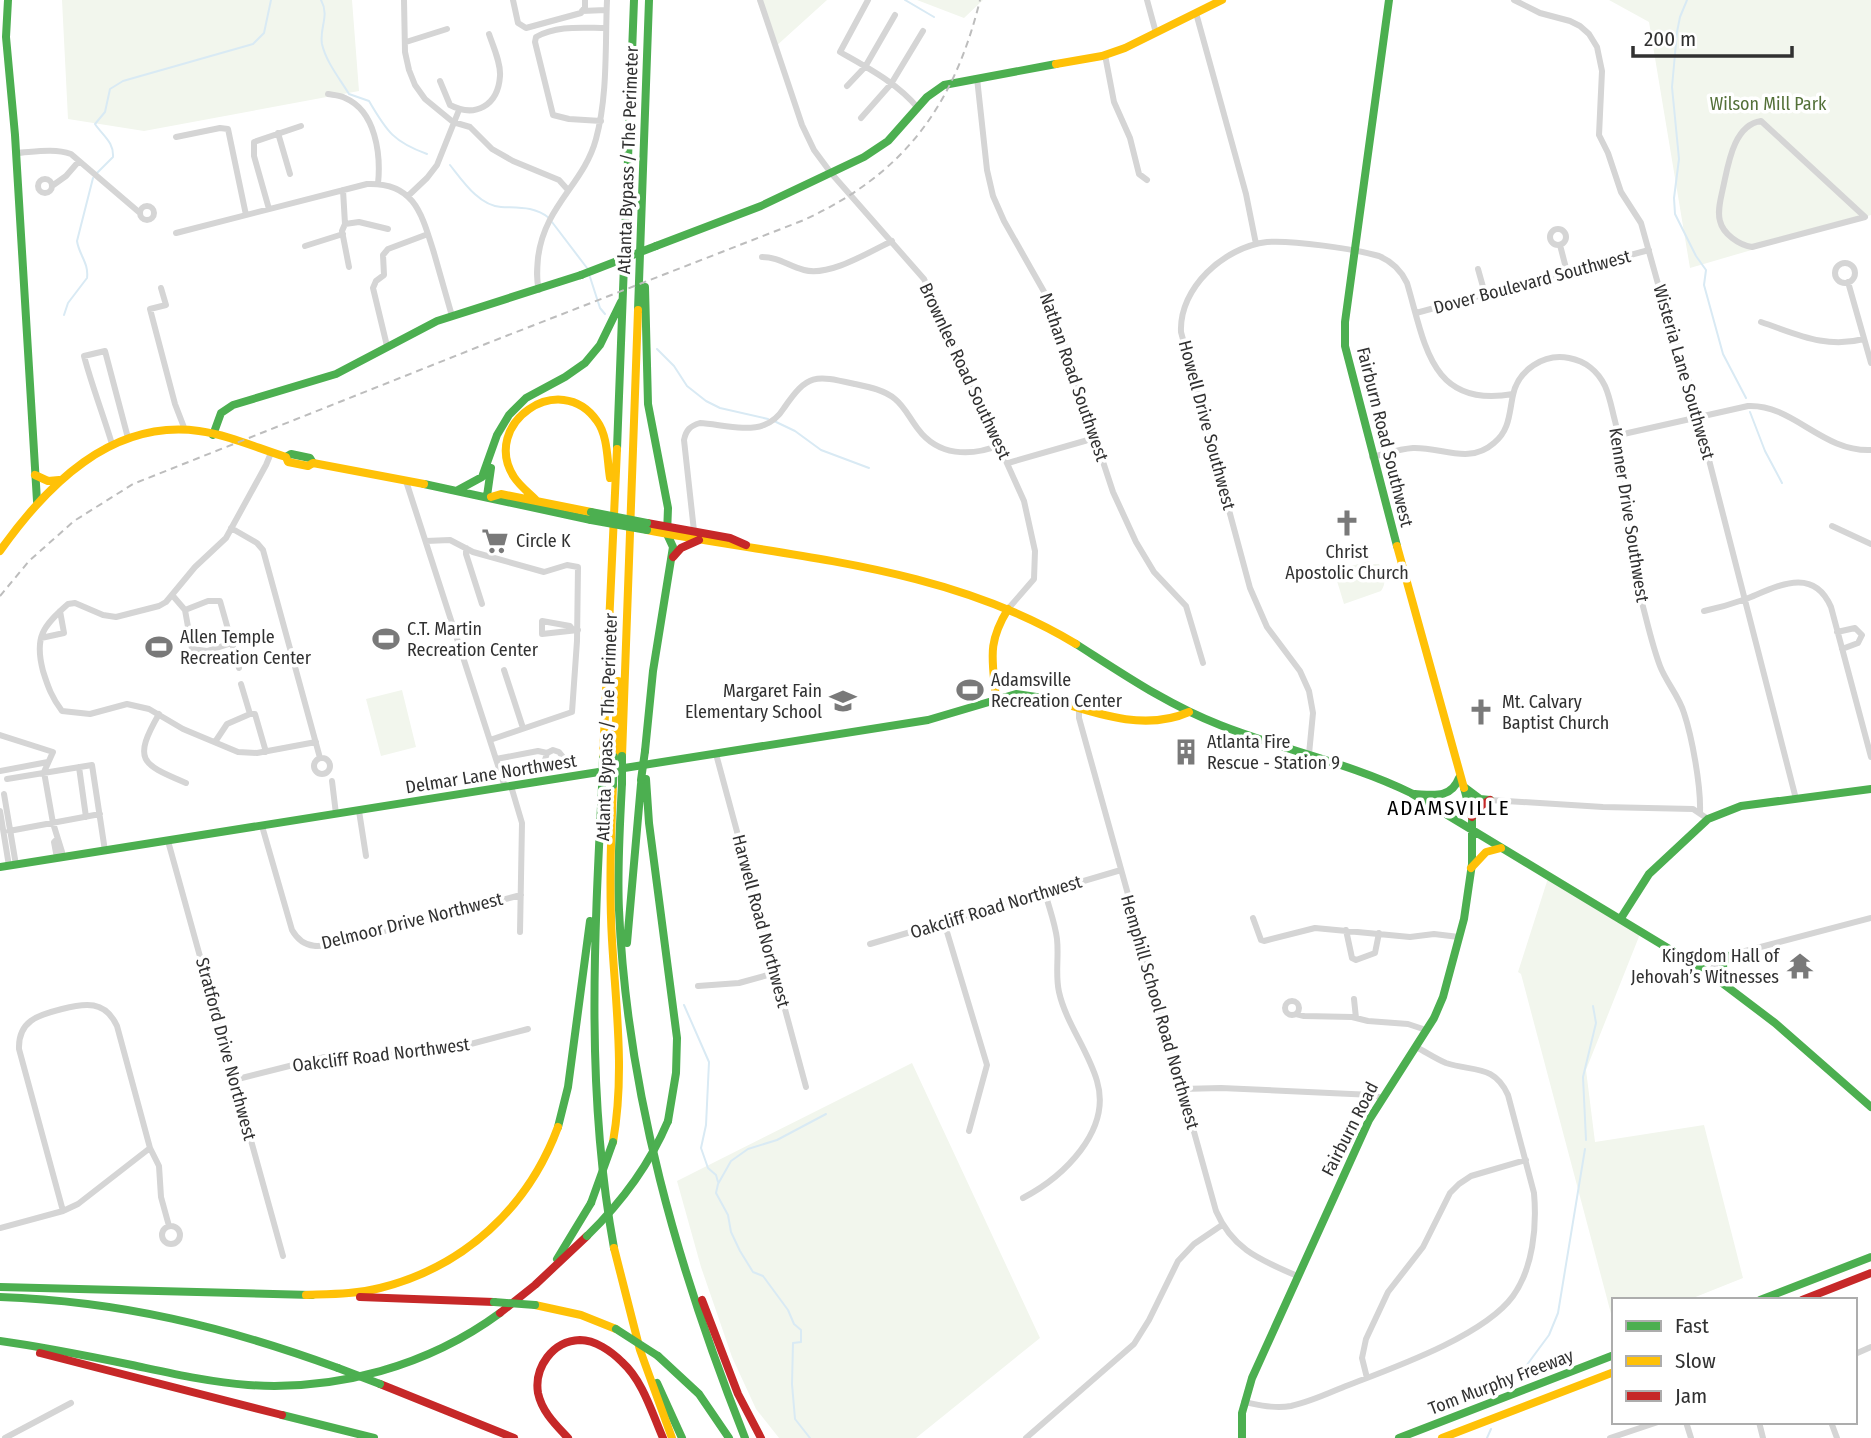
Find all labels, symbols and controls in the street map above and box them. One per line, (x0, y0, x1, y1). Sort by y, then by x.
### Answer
scale bar (1633, 14, 1792, 58)
text: 200 m (1644, 26, 1696, 52)
street label: Atlanta Bypass / The Perimeter (613, 45, 643, 274)
park label: Wilson Mill Park (1710, 93, 1827, 115)
street label: Dover Boulevard Southwest (1431, 245, 1633, 319)
street label: Brownlee Road Southwest (914, 279, 1016, 463)
street label: Wisteria Lane Southwest (1649, 282, 1720, 462)
street label: Nathan Road Southwest (1035, 290, 1113, 464)
street label: Howell Drive Southwest (1174, 338, 1240, 512)
street label: Fairburn Road Southwest (1352, 345, 1418, 529)
street label: Kenner Drive Southwest (1604, 426, 1654, 604)
church icon: Christ Apostolic Church (1332, 508, 1362, 538)
supermarket icon: Circle K (480, 526, 510, 556)
place label: Circle K (516, 530, 571, 552)
place label: Christ Apostolic Church (1285, 541, 1409, 584)
street label: Atlanta Bypass / The Perimeter (592, 612, 622, 841)
place label: C.T. Martin Recreation Center (407, 618, 539, 661)
sports icon: C.T. Martin Recreation Center (371, 624, 401, 654)
place label: Allen Temple Recreation Center (180, 626, 312, 669)
sports icon: Allen Temple Recreation Center (144, 632, 174, 662)
place label: Adamsville Recreation Center (991, 669, 1123, 712)
sports icon: Adamsville Recreation Center (955, 675, 985, 705)
place label: Margaret Fain Elementary School (685, 680, 822, 723)
school or university icon: Margaret Fain Elementary School (828, 686, 858, 716)
place label: Mt. Calvary Baptist Church (1502, 691, 1609, 734)
church icon: Mt. Calvary Baptist Church (1466, 697, 1496, 727)
place label: Atlanta Fire Rescue - Station 9 (1207, 731, 1340, 774)
building icon: Atlanta Fire Rescue - Station 9 (1171, 737, 1201, 767)
street label: Delmar Lane Northwest (404, 750, 578, 798)
district label: ADAMSVILLE (1387, 795, 1511, 821)
street label: Harwell Road Northwest (727, 832, 795, 1010)
street label: Oakcliff Road Northwest (908, 870, 1085, 944)
street label: Delmoor Drive Northwest (319, 888, 505, 954)
street label: Hemphill School Road Northwest (1116, 892, 1204, 1132)
place label: Kingdom Hall of Jehovah’s Witnesses (1631, 945, 1780, 988)
temple icon: Kingdom Hall of Jehovah’s Witnesses (1785, 951, 1815, 981)
street label: Stratford Drive Northwest (191, 955, 261, 1143)
street label: Oakcliff Road Northwest (291, 1033, 471, 1077)
street label: Fairburn Road (1317, 1078, 1383, 1180)
legend (1612, 1298, 1857, 1424)
text: Fast (1675, 1313, 1709, 1339)
street label: Tom Murphy Freeway (1425, 1344, 1577, 1420)
text: Slow (1675, 1348, 1716, 1374)
text: Jam (1675, 1383, 1707, 1409)

